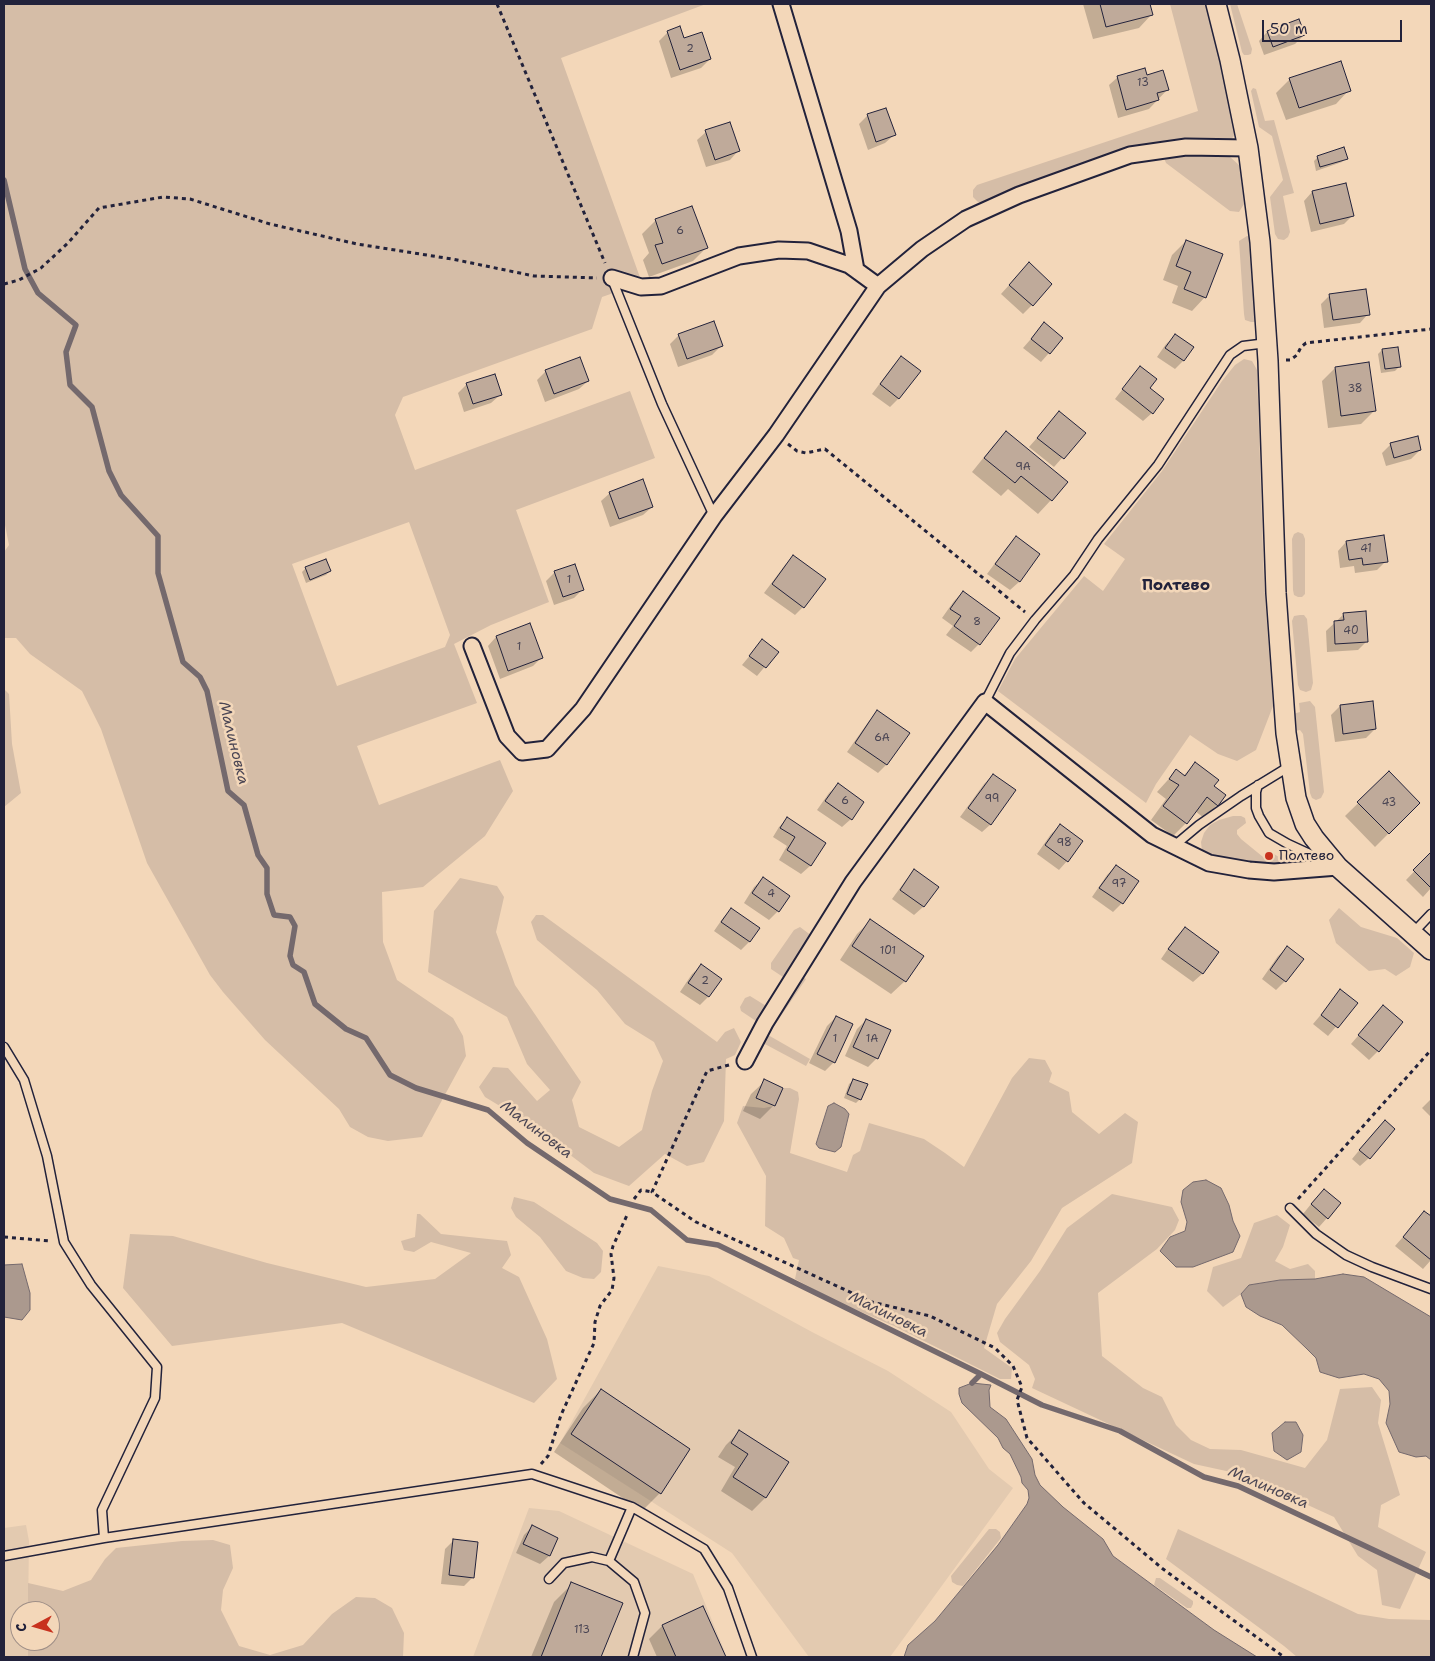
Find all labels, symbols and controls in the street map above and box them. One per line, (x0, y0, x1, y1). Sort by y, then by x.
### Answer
scale bar (1265, 10, 1405, 42)
text: 50 m (1270, 19, 1308, 39)
house number: 2 (686, 42, 694, 56)
house number: 13 (1137, 76, 1149, 90)
house number: 6 (676, 224, 684, 238)
house number: 38 (1347, 382, 1363, 396)
house number: 9А (1015, 460, 1031, 474)
house number: 41 (1360, 542, 1372, 556)
house number: 1 (567, 573, 571, 587)
district label: Полтево (1142, 576, 1210, 596)
house number: 8 (973, 615, 981, 629)
house number: 40 (1343, 624, 1359, 638)
house number: 1 (517, 640, 521, 654)
water label: Малиновка (214, 699, 252, 787)
house number: 6А (874, 731, 890, 745)
house number: 99 (985, 792, 999, 806)
house number: 6 (841, 794, 849, 808)
house number: 43 (1382, 796, 1396, 810)
house number: 98 (1056, 836, 1072, 850)
place label: Полтево (1279, 848, 1334, 864)
marker: Полтево (1263, 850, 1275, 862)
house number: 97 (1112, 877, 1126, 891)
house number: 4 (767, 887, 775, 901)
house number: 101 (880, 944, 896, 958)
house number: 2 (701, 974, 709, 988)
house number: 1 (833, 1032, 837, 1046)
house number: 1А (866, 1032, 878, 1046)
water label: Малиновка (497, 1097, 575, 1163)
water label: Малиновка (846, 1288, 930, 1342)
water label: Малиновка (1225, 1463, 1311, 1513)
north arrow (10, 1601, 60, 1651)
text: С (12, 1622, 30, 1633)
house number: 113 (574, 1623, 590, 1637)

